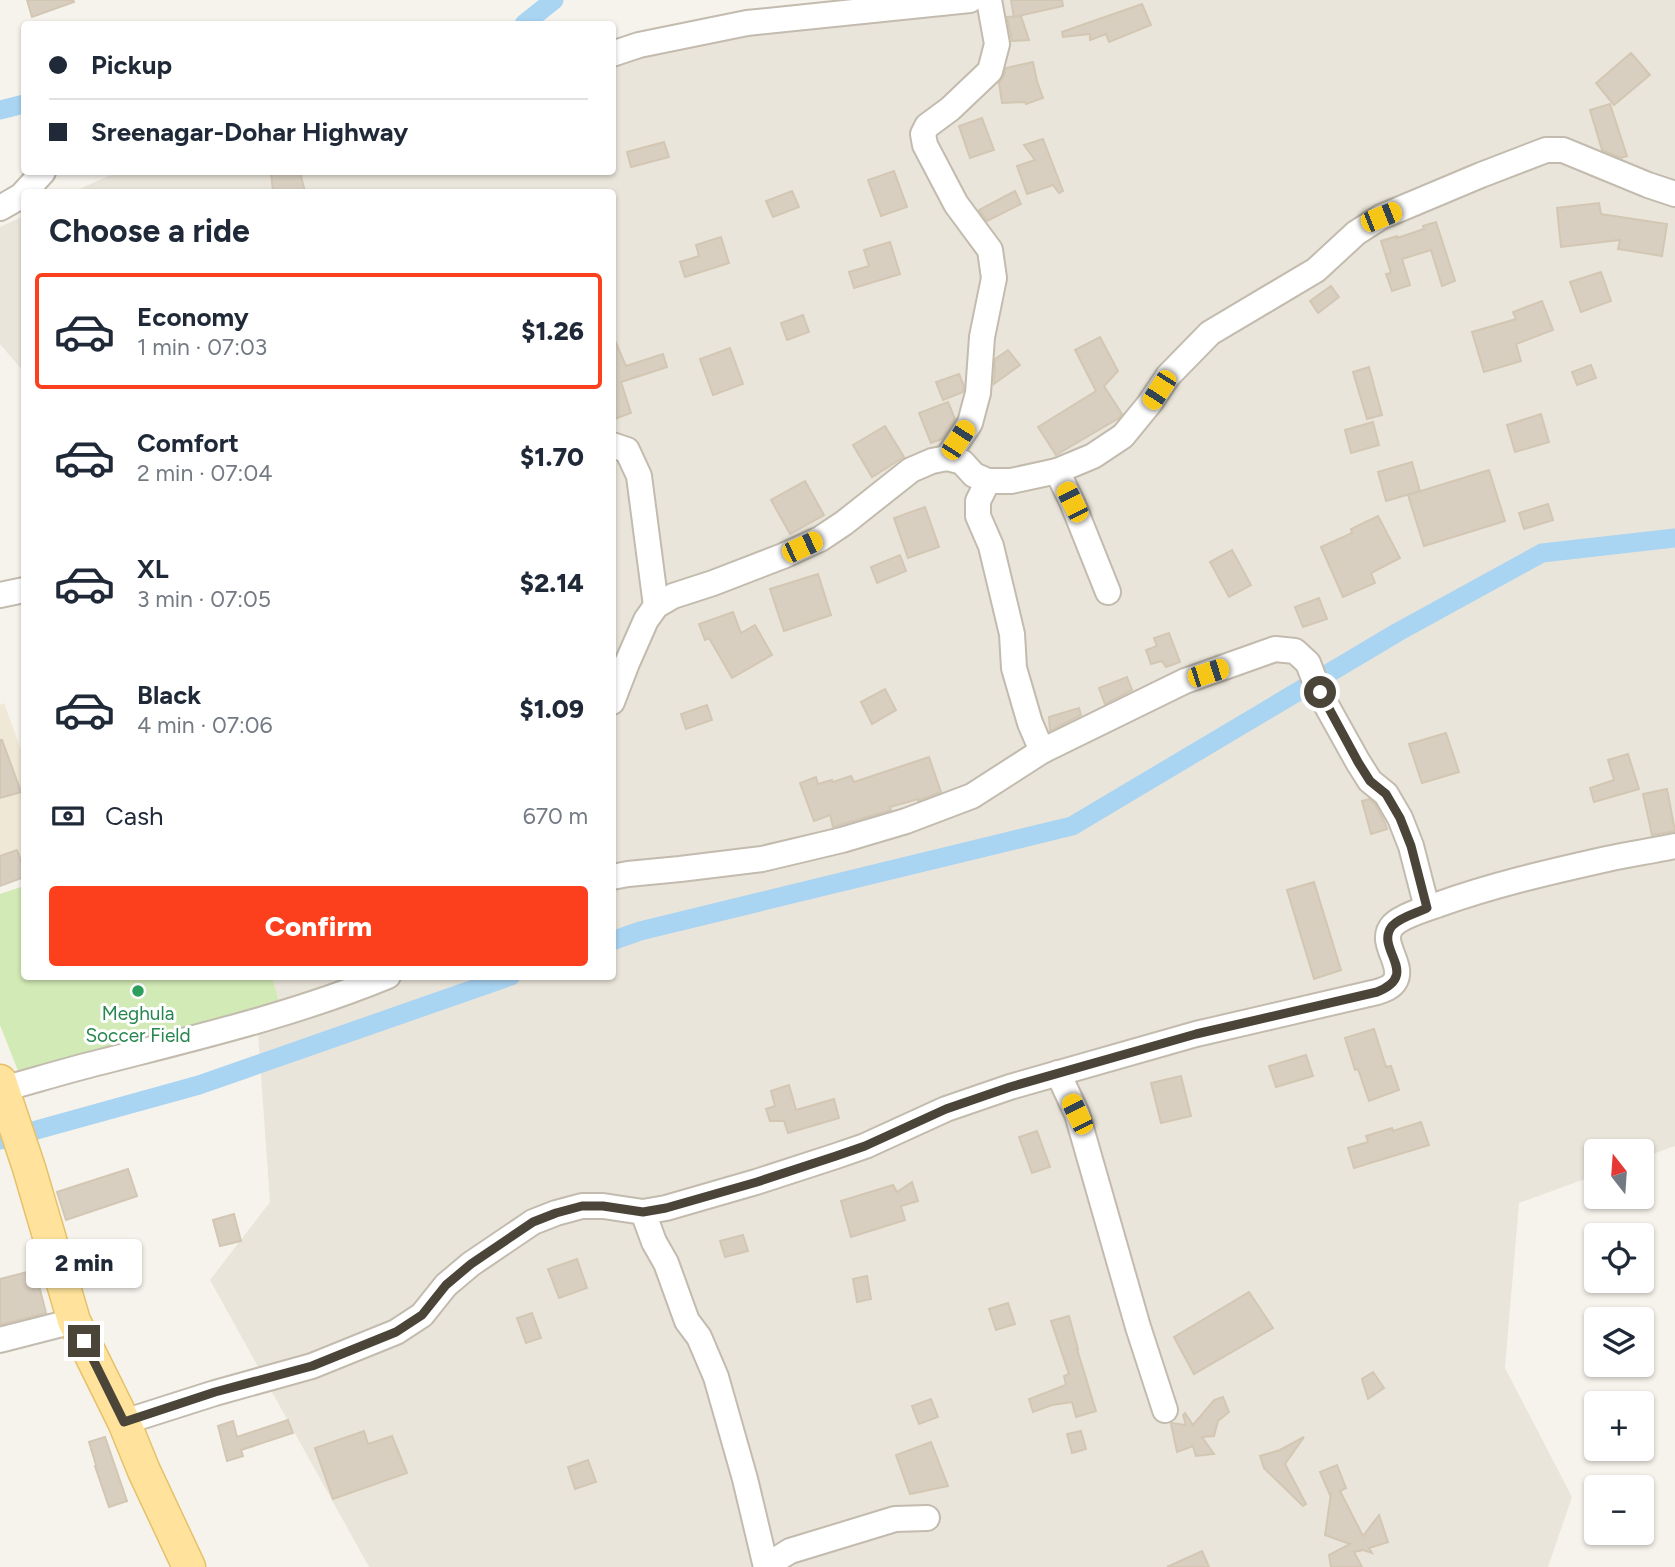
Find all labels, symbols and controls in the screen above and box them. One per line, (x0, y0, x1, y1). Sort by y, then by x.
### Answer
text: Pickup (91, 49, 172, 81)
text: Sreenagar-Dohar Highway (91, 116, 408, 148)
car (1358, 199, 1405, 235)
text: Choose a ride (49, 212, 250, 250)
icon: car (53, 300, 116, 363)
text: Economy (137, 301, 249, 333)
text: $1.26 (521, 315, 584, 347)
text: 1 min · 07:03 (137, 333, 267, 361)
car (1139, 367, 1180, 413)
car (938, 417, 979, 463)
icon: car (53, 426, 116, 489)
text: Comfort (137, 427, 239, 459)
text: $1.70 (520, 441, 584, 473)
text: 2 min · 07:04 (137, 459, 272, 487)
car (1054, 479, 1091, 525)
car (779, 529, 826, 565)
icon: car (53, 552, 116, 615)
text: XL (137, 553, 169, 585)
text: $2.14 (520, 567, 584, 599)
text: 3 min · 07:05 (137, 585, 271, 613)
car (1185, 657, 1232, 689)
route start (1304, 676, 1336, 708)
icon: car (53, 678, 116, 741)
text: Black (137, 679, 201, 711)
text: $1.09 (519, 693, 584, 725)
text: 4 min · 07:06 (137, 711, 273, 739)
icon: cash (49, 797, 87, 835)
text: Cash (105, 800, 164, 832)
text: 670 m (523, 802, 588, 830)
button: Confirm (49, 886, 588, 966)
marker: Meghula Soccer Field (130, 983, 146, 999)
place label: Meghula Soccer Field (85, 1002, 191, 1047)
car (1059, 1091, 1096, 1137)
north arrow (1584, 1139, 1654, 1209)
map controls (1584, 1139, 1654, 1545)
button: locate (1584, 1223, 1654, 1293)
callout: 2 min (26, 1240, 142, 1288)
text: 2 min (55, 1249, 113, 1277)
button: layers (1584, 1307, 1654, 1377)
route end (68, 1325, 100, 1357)
button: + (1584, 1391, 1654, 1461)
button: − (1584, 1475, 1654, 1545)

